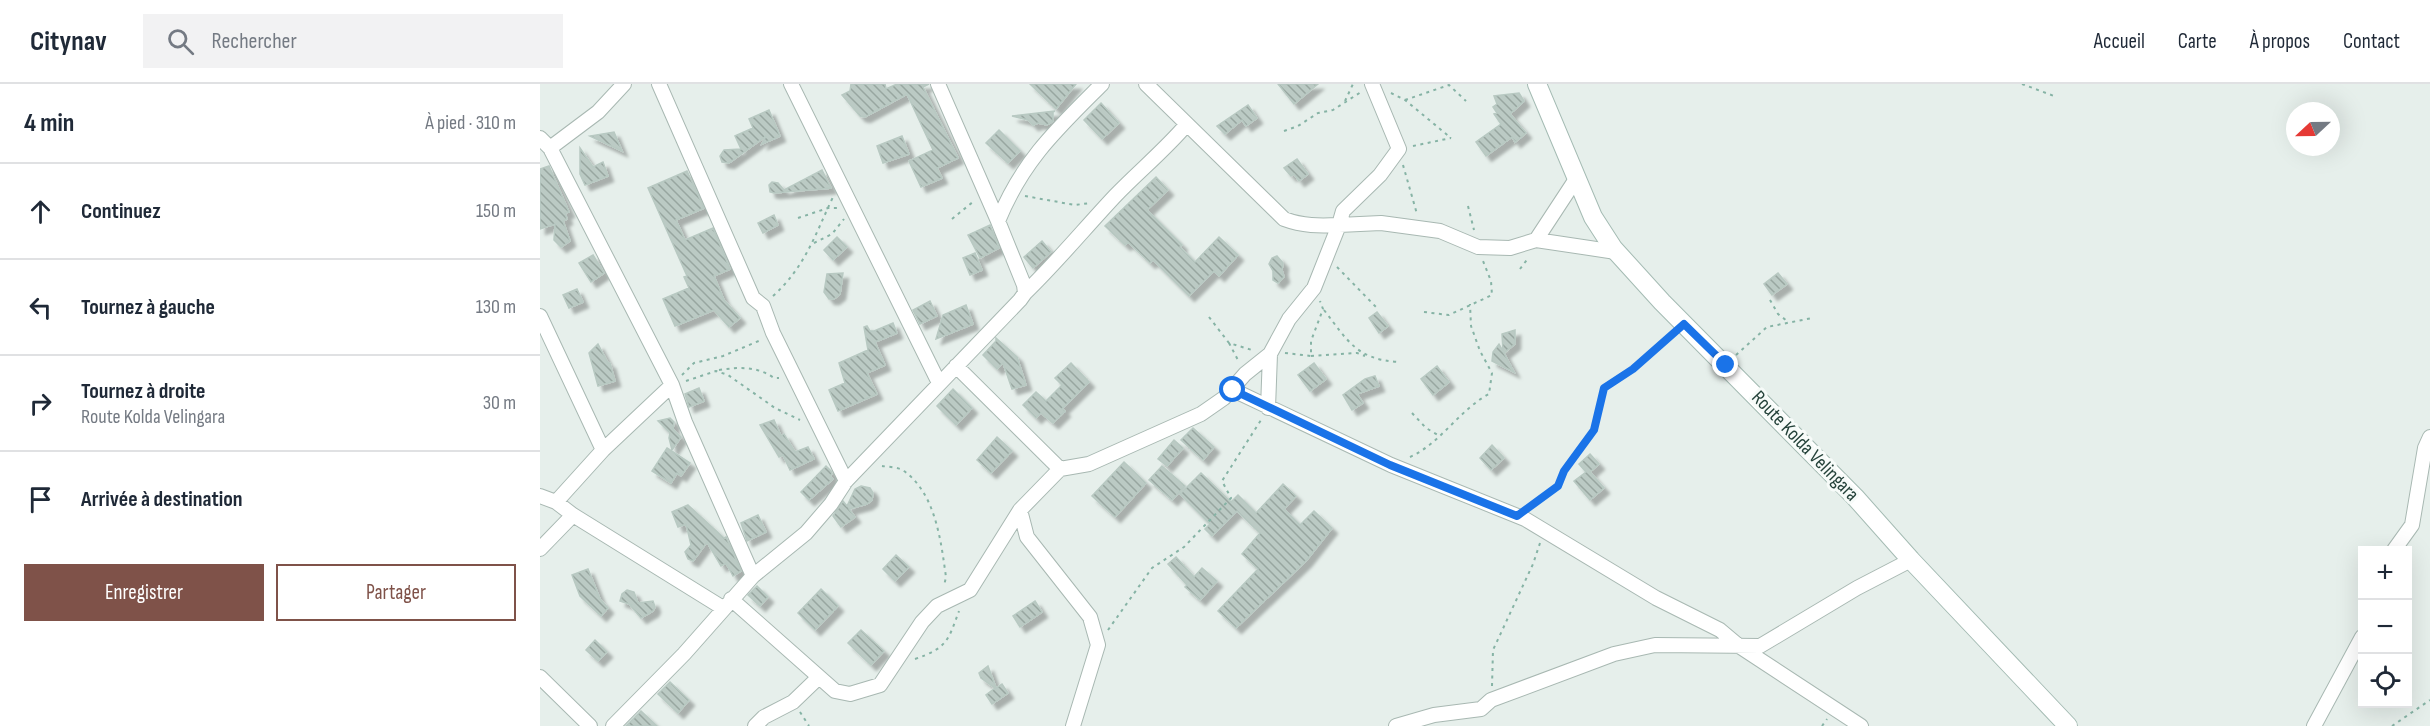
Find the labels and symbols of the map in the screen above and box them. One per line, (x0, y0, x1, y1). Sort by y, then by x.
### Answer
north arrow (2286, 102, 2340, 156)
route end (1712, 351, 1738, 377)
route start (1219, 376, 1245, 402)
street label: Route Kolda Velingara (1746, 386, 1864, 506)

